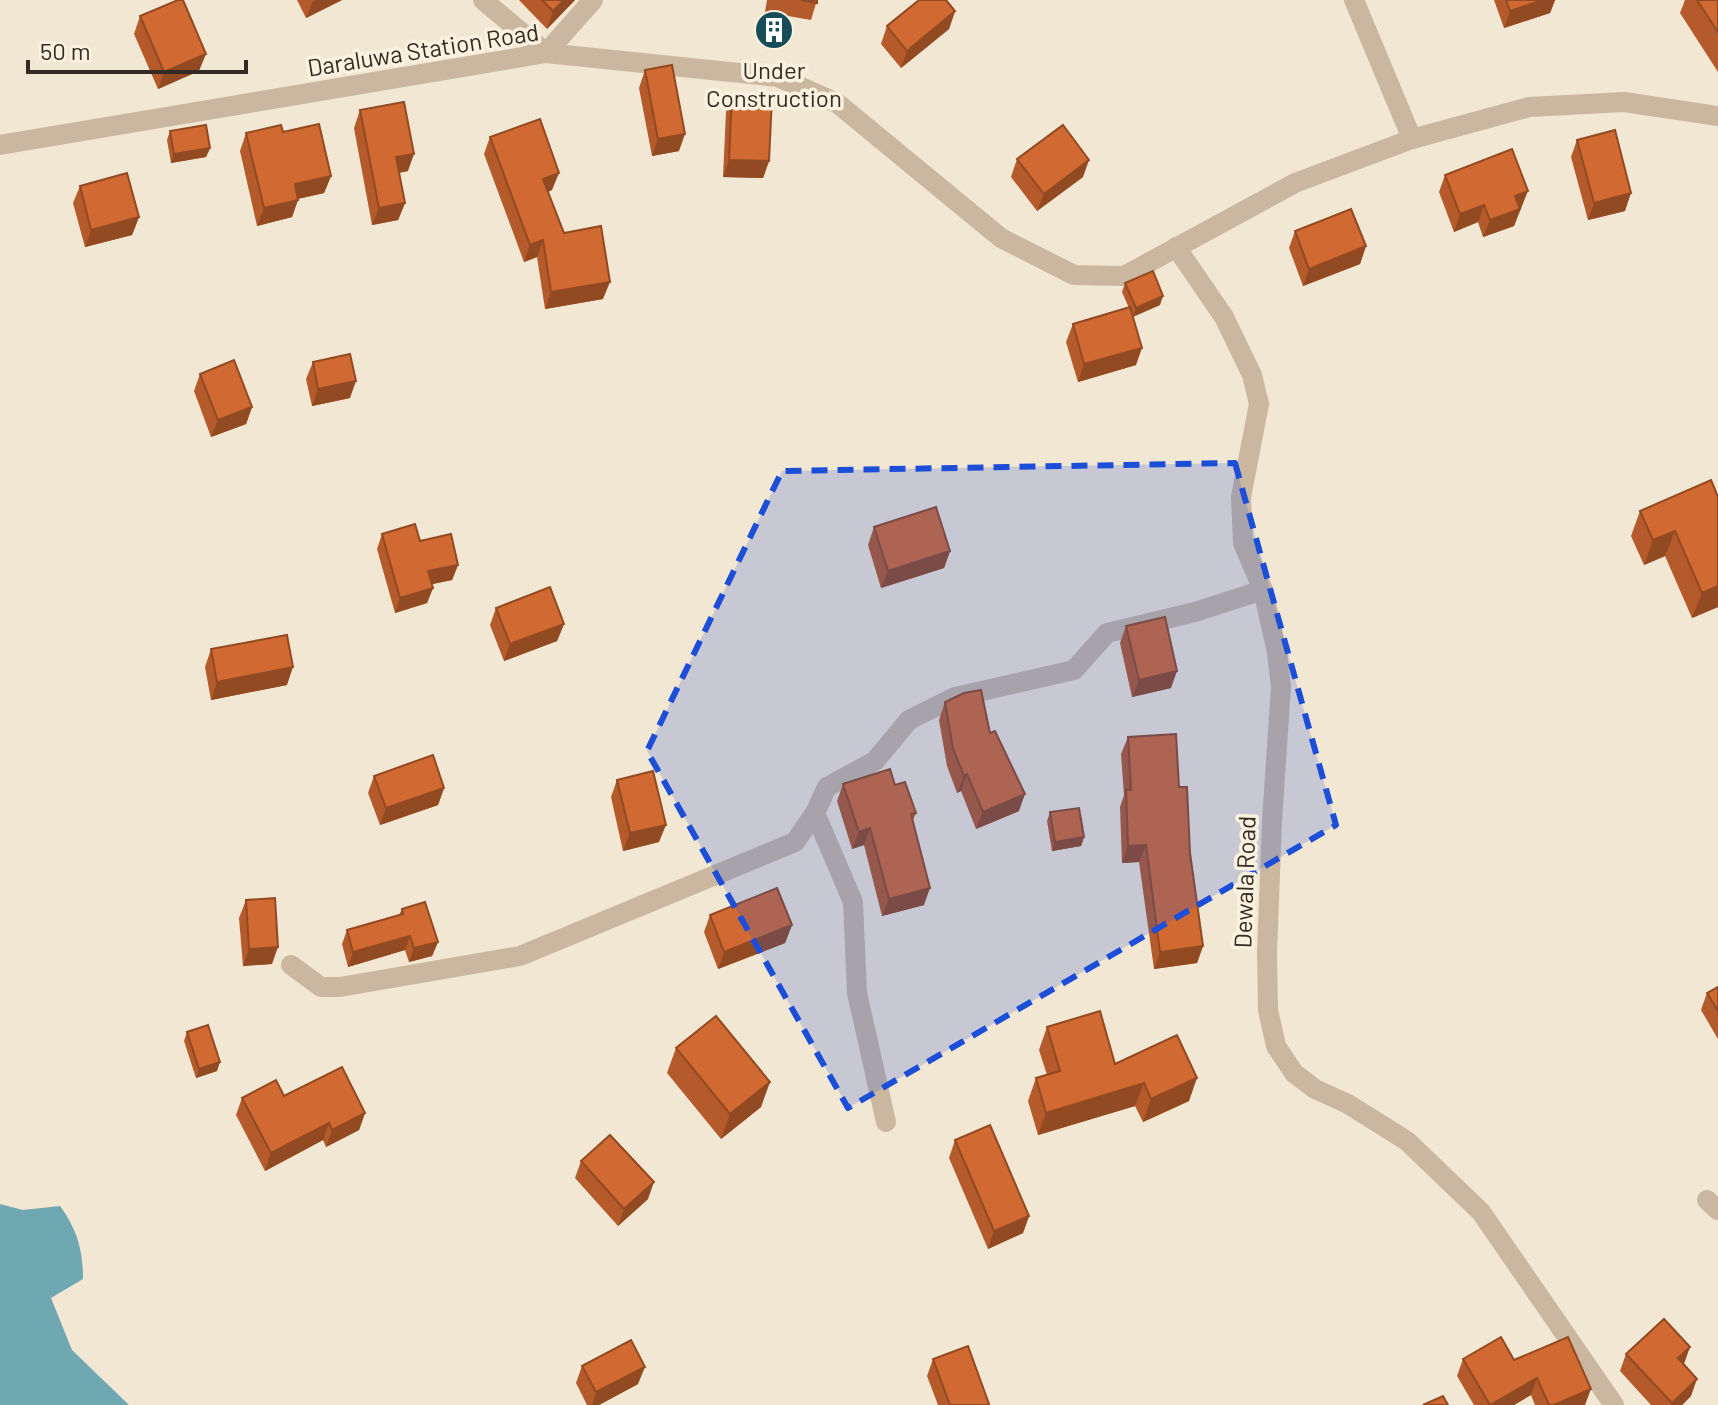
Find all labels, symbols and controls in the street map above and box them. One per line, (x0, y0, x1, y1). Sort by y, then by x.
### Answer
building icon: Under Construction (753, 9, 795, 51)
street label: Daraluwa Station Road (305, 16, 541, 82)
scale bar (28, 24, 246, 74)
text: 50 m (40, 36, 91, 65)
place label: Under Construction (706, 55, 842, 112)
street label: Dewala Road (1227, 815, 1261, 949)

